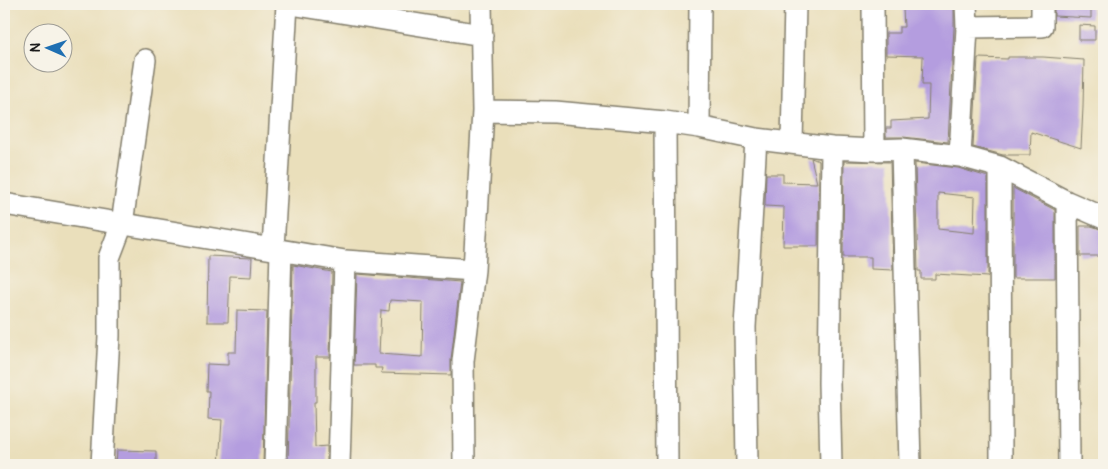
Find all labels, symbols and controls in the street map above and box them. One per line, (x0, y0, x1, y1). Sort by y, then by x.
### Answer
north arrow (22, 22, 72, 72)
text: N (27, 43, 44, 53)

